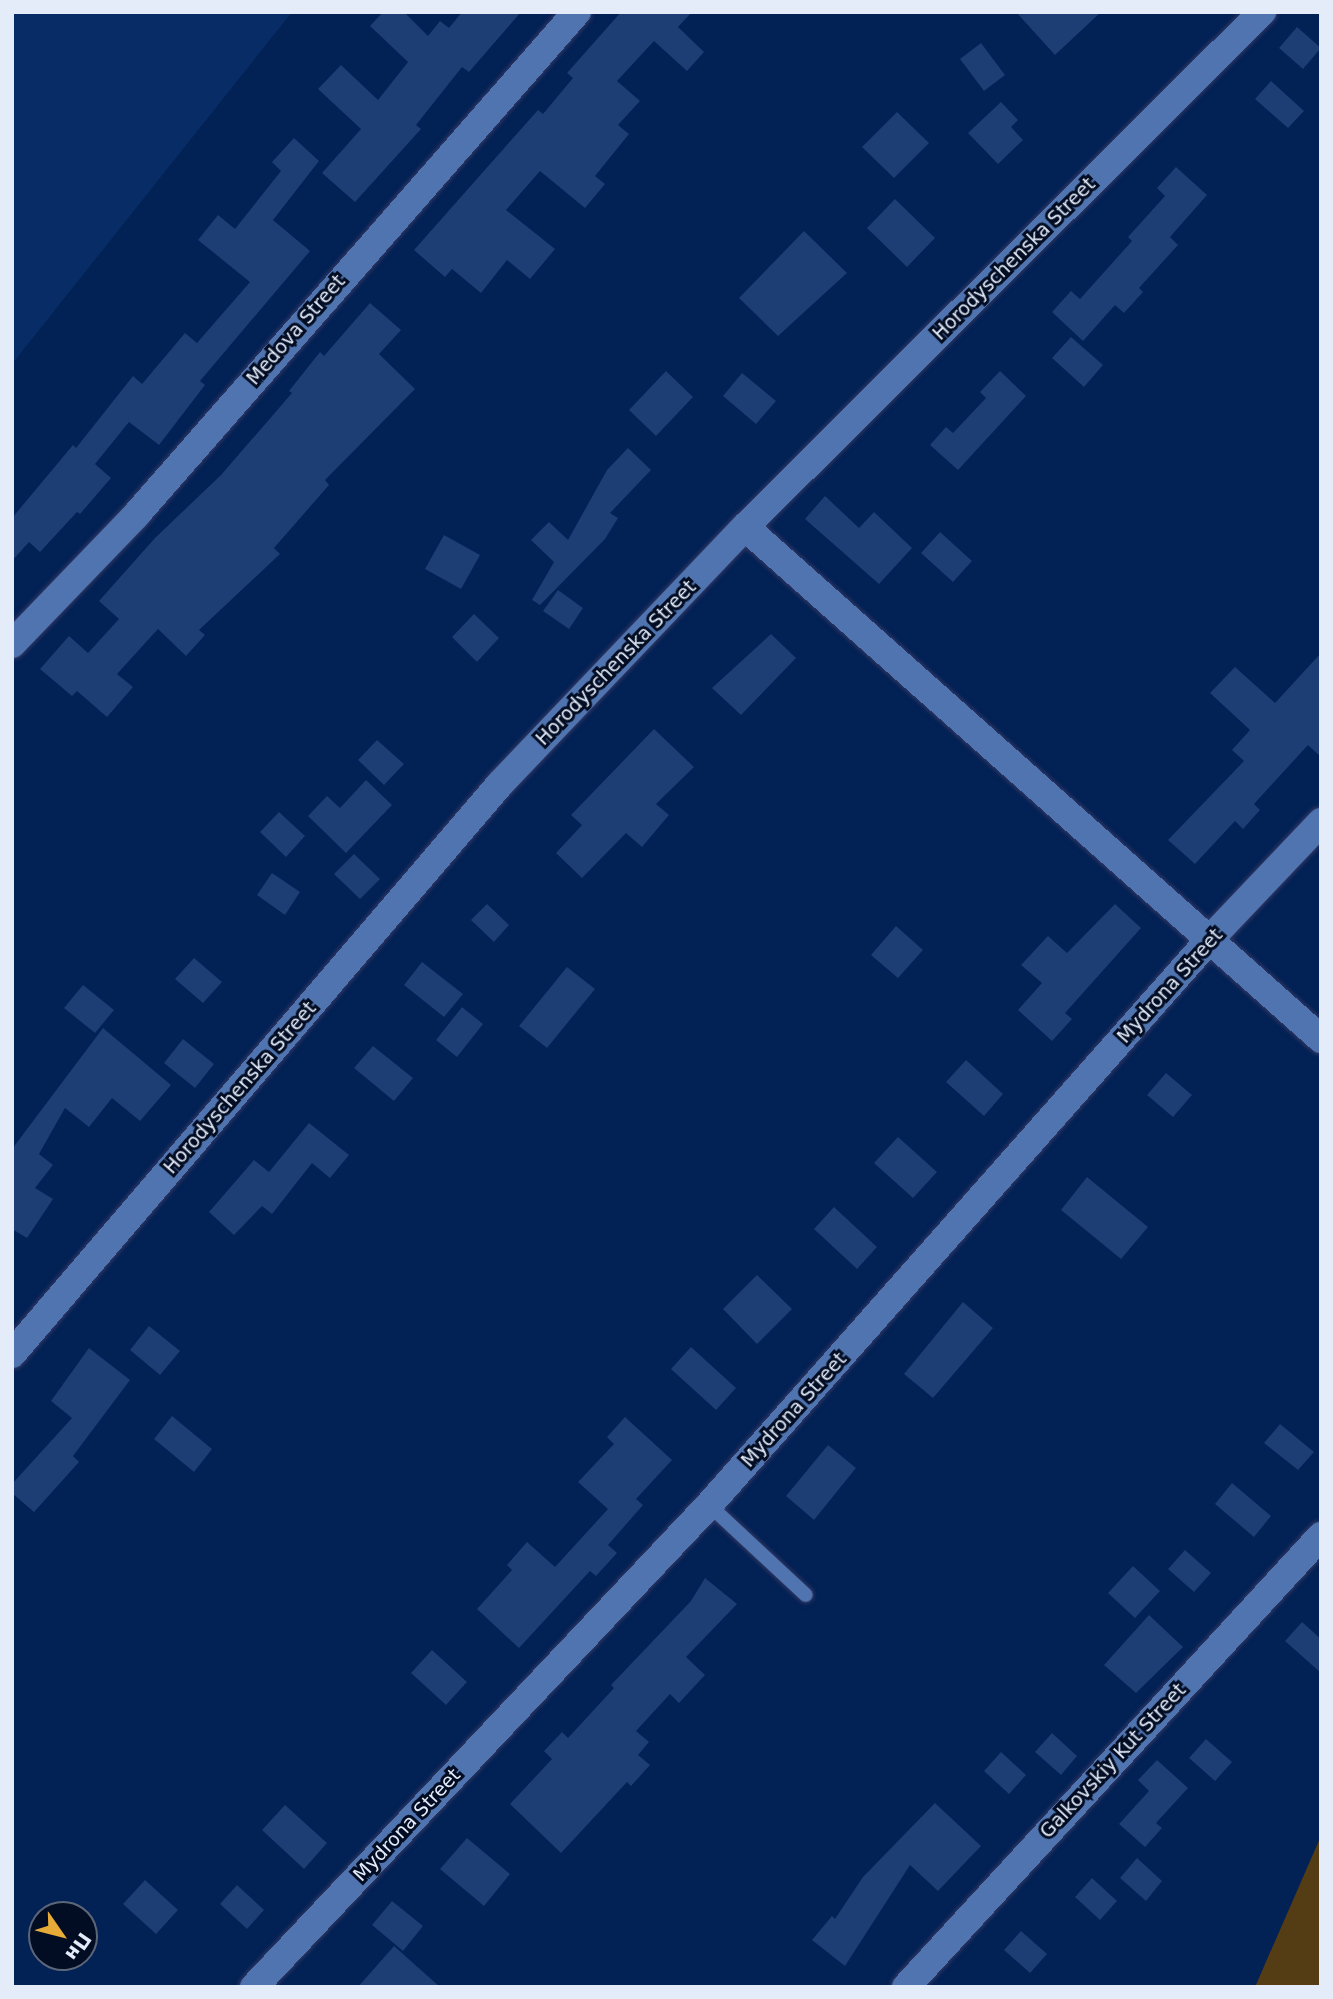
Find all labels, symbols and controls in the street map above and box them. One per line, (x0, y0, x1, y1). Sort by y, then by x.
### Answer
street label: Horodyschenska Street (928, 173, 1100, 345)
street label: Medova Street (242, 270, 350, 390)
street label: Horodyschenska Street (531, 576, 701, 750)
street label: Mydrona Street (1113, 924, 1227, 1048)
street label: Horodyschenska Street (159, 997, 321, 1179)
street label: Mydrona Street (737, 1348, 851, 1472)
street label: Galkovskiy Kut Street (1035, 1679, 1191, 1843)
street label: Mydrona Street (349, 1764, 465, 1886)
north arrow (28, 1901, 98, 1971)
text: Пн (61, 1929, 96, 1965)

